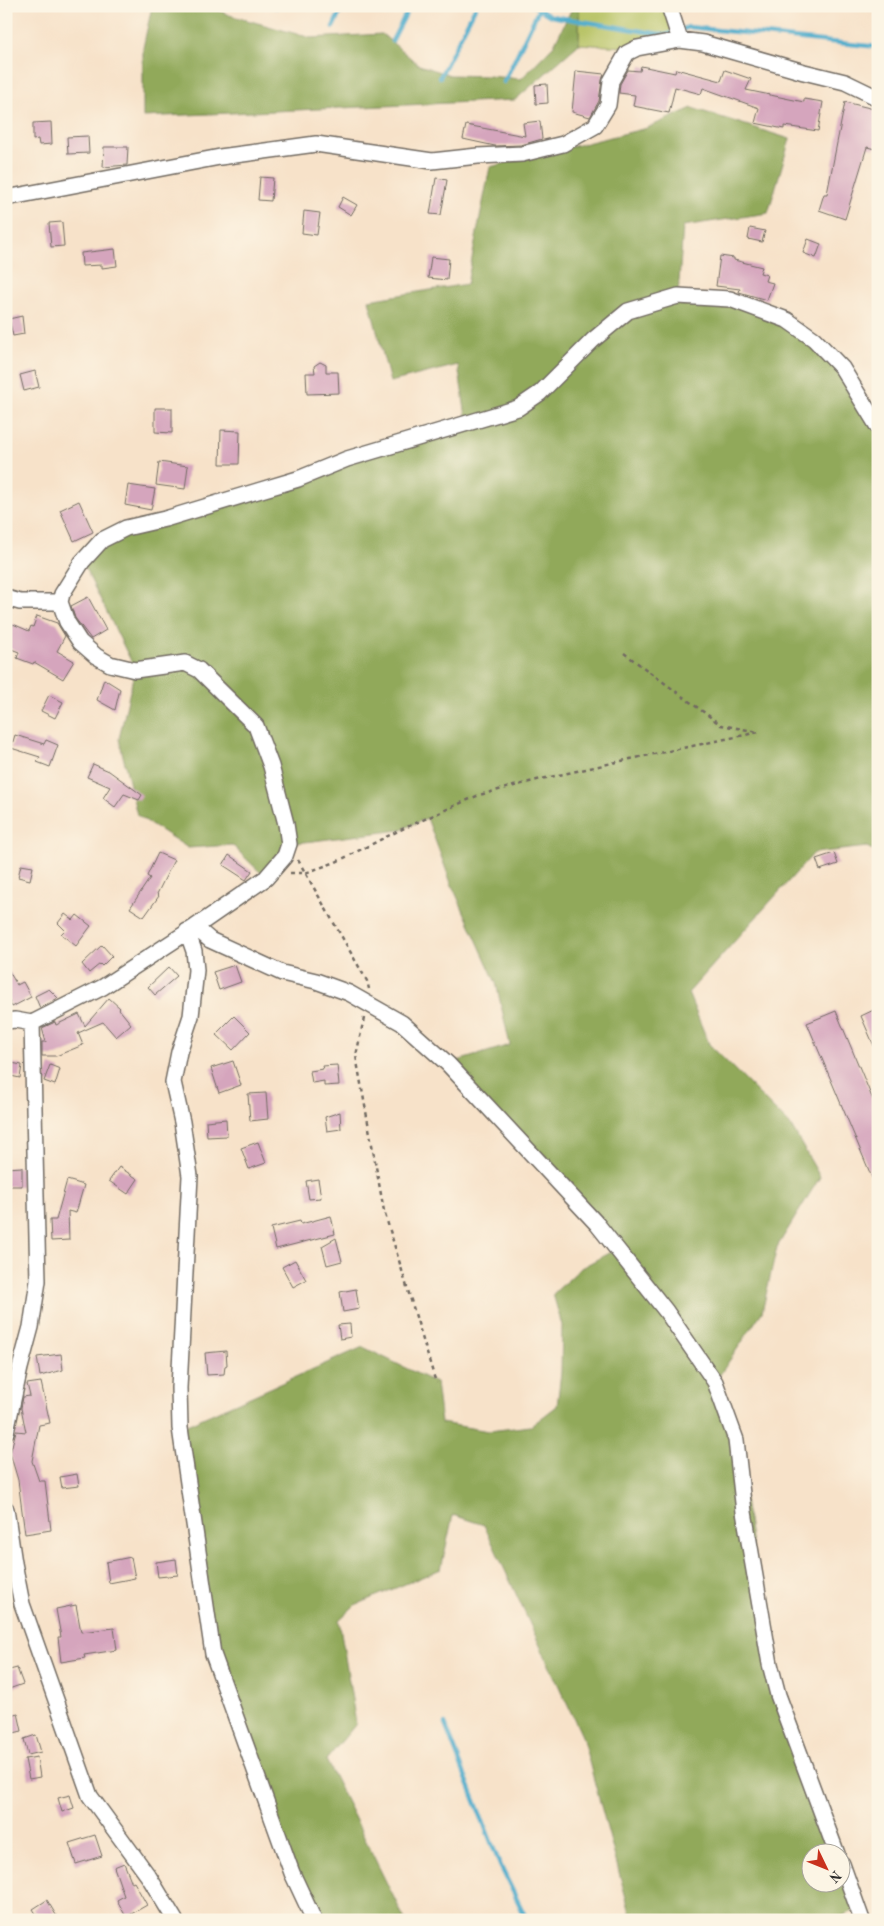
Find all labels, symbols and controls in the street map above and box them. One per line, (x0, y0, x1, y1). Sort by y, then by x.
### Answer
north arrow (802, 1844, 852, 1894)
text: N (826, 1867, 844, 1885)

